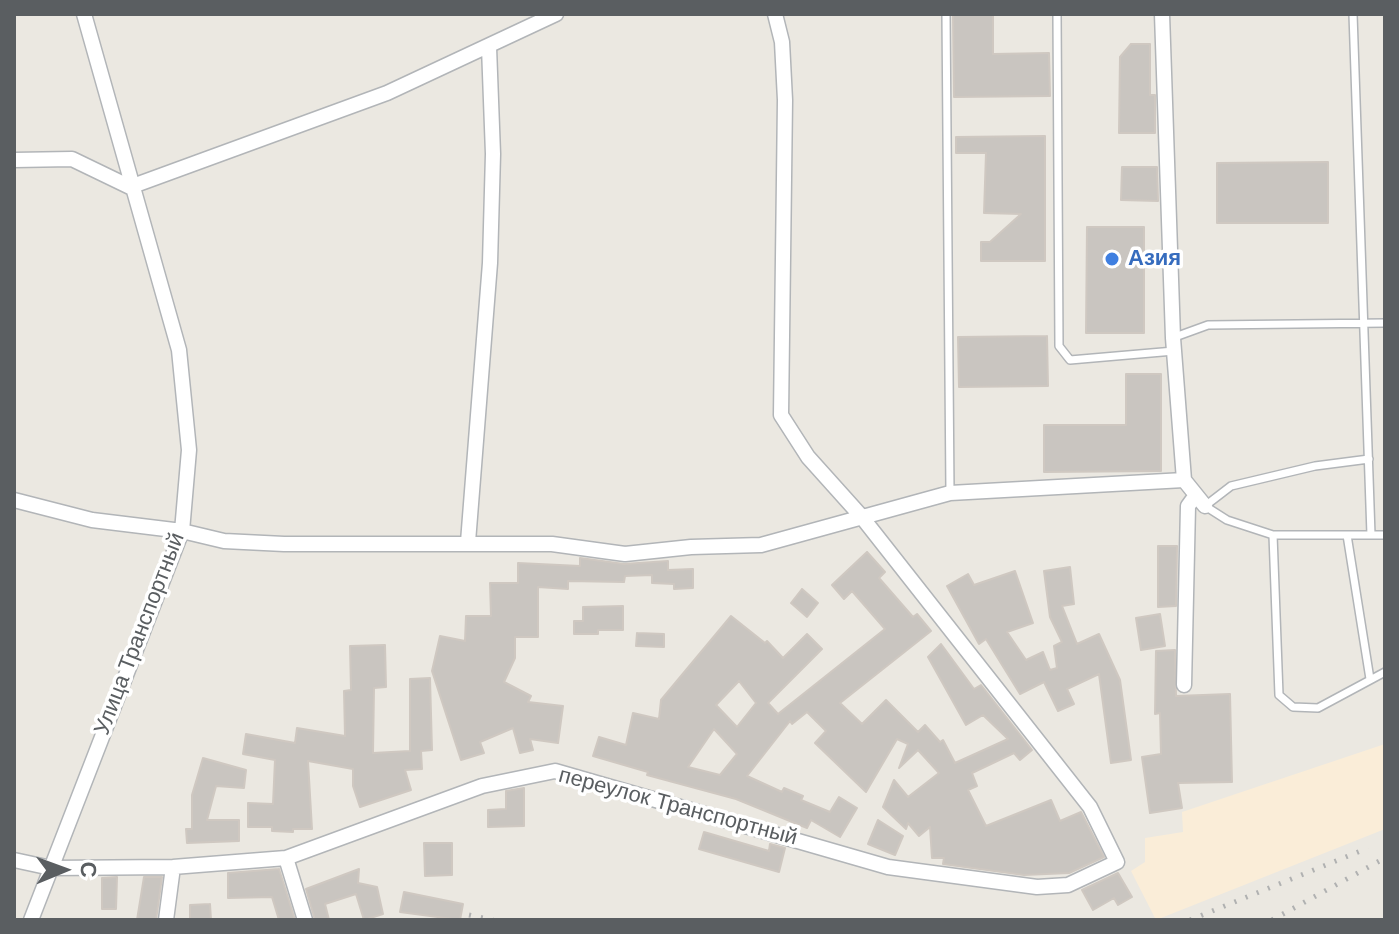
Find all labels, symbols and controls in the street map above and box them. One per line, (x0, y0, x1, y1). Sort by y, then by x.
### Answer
place label: Азия (1128, 246, 1181, 272)
marker: Азия (1103, 250, 1121, 268)
street label: Улица Транспортный (89, 529, 191, 739)
street label: переулок Транспортный (556, 762, 800, 852)
north arrow (24, 830, 104, 910)
text: С (76, 861, 101, 878)

